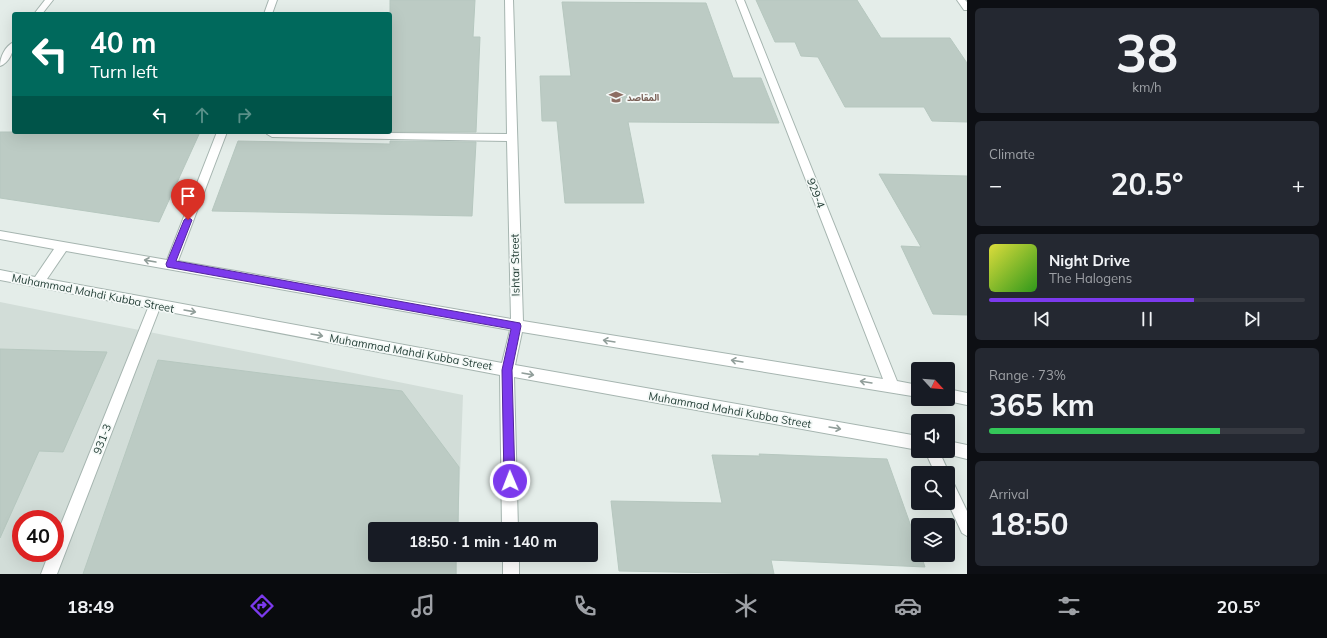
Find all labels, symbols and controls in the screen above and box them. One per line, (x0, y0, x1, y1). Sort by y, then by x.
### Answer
text: 38 (1116, 20, 1178, 85)
text: 40 m (90, 25, 156, 60)
icon: left (24, 28, 76, 80)
text: Turn left (90, 60, 158, 83)
text: km/h (1132, 79, 1162, 95)
school or university icon: المقاصد (608, 89, 624, 105)
place label: المقاصد (627, 92, 659, 103)
icon: left (149, 104, 171, 126)
icon: ahead (191, 104, 213, 126)
icon: right (233, 104, 255, 126)
text: Climate (989, 146, 1035, 162)
text: 20.5° (1111, 165, 1183, 203)
text: − (989, 171, 1002, 199)
text: + (1292, 171, 1305, 199)
street label: 929-4 (804, 176, 828, 210)
pin (171, 179, 205, 220)
icon: arrive (177, 185, 199, 207)
street label: Ishtar Street (507, 233, 523, 296)
text: Night Drive (1049, 251, 1130, 270)
one-way arrow (144, 256, 157, 264)
street label: Muhammad Mahdi Kubba Street (11, 270, 176, 316)
text: The Halogens (1049, 270, 1132, 286)
one-way arrow (183, 308, 196, 316)
icon: previous (1031, 308, 1053, 330)
icon: pause (1136, 308, 1158, 330)
icon: next (1241, 308, 1263, 330)
one-way arrow (311, 331, 324, 339)
street label: Muhammad Mahdi Kubba Street (328, 331, 494, 373)
one-way arrow (603, 337, 616, 345)
one-way arrow (731, 357, 744, 365)
north arrow (911, 362, 955, 406)
map controls (911, 362, 955, 562)
text: Range · 73% (989, 367, 1066, 383)
one-way arrow (521, 370, 534, 378)
one-way arrow (860, 378, 873, 386)
text: 365 km (989, 386, 1095, 424)
street label: Muhammad Mahdi Kubba Street (647, 389, 813, 431)
button: sound (911, 414, 955, 458)
street label: 931-3 (90, 422, 114, 456)
one-way arrow (828, 424, 841, 432)
position arrow (489, 460, 531, 502)
button: search (911, 466, 955, 510)
text: Arrival (989, 486, 1029, 502)
text: 18:50 (989, 505, 1068, 543)
speed limit sign: 40 (12, 510, 64, 562)
button: layers (911, 518, 955, 562)
text: 18:50 · 1 min · 140 m (409, 532, 557, 551)
icon: directions (248, 592, 276, 620)
icon: music (409, 592, 437, 620)
icon: phone (571, 592, 599, 620)
icon: climate (732, 592, 760, 620)
icon: car (894, 592, 922, 620)
icon: filters (1055, 592, 1083, 620)
text: 18:49 (67, 595, 114, 618)
text: 20.5° (1217, 595, 1260, 618)

